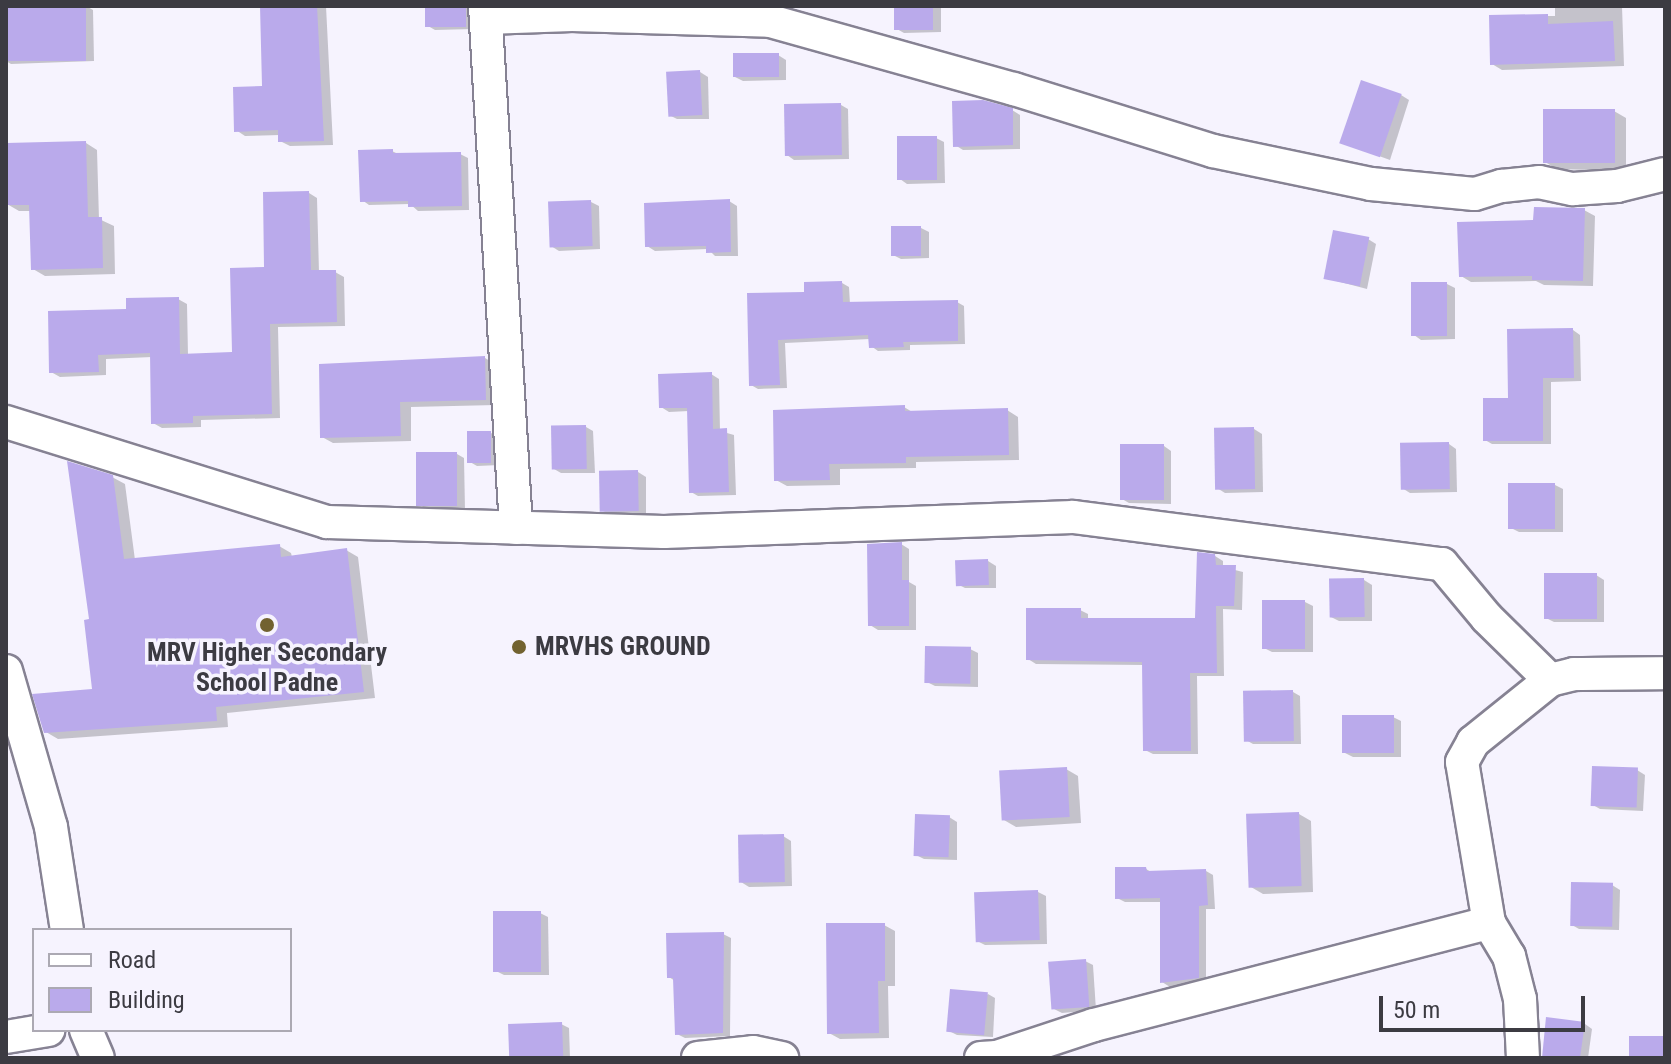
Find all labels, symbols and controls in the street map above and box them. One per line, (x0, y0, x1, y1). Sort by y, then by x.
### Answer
marker: MRV Higher Secondary School Padne (258, 616, 276, 634)
place label: MRVHS GROUND (535, 631, 711, 663)
place label: MRV Higher Secondary School Padne (147, 637, 387, 698)
marker: MRVHS GROUND (510, 638, 528, 656)
legend (32, 928, 292, 1032)
text: Road (108, 946, 156, 974)
scale bar (1383, 980, 1589, 1030)
text: Building (108, 986, 185, 1014)
text: 50 m (1393, 996, 1440, 1024)

